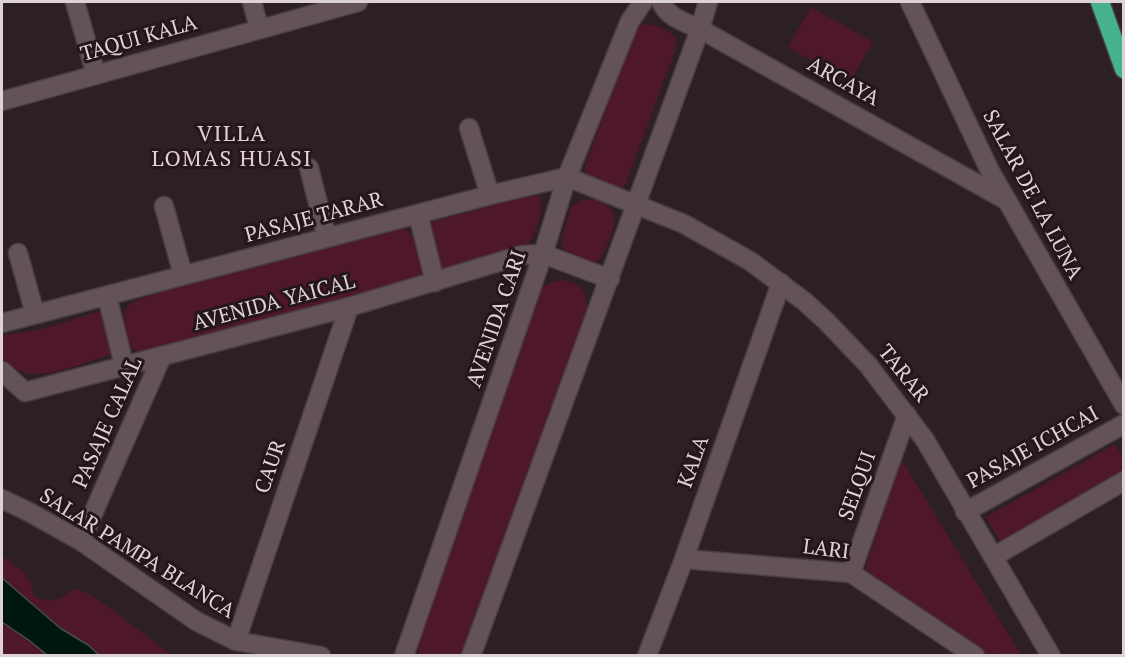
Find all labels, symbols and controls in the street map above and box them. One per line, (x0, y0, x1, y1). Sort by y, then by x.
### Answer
street label: TAQUI KALA (78, 10, 200, 68)
street label: ARCAYA (803, 52, 883, 112)
street label: SALAR DE LA LUNA (977, 106, 1087, 284)
district label: VILLA LOMAS HUASI (152, 122, 312, 174)
street label: PASAJE TARAR (242, 187, 386, 249)
street label: AVENIDA CARI (462, 247, 532, 391)
street label: AVENIDA YAICAL (190, 269, 358, 337)
street label: TARAR (872, 340, 934, 408)
street label: PASAJE CALAL (68, 354, 148, 492)
street label: PASAJE ICHCAI (963, 401, 1103, 495)
street label: KALA (673, 433, 715, 491)
street label: CAUR (250, 437, 292, 497)
street label: SELQUI (834, 448, 882, 524)
street label: SALAR PAMPA BLANCA (35, 484, 239, 624)
street label: LARI (801, 535, 851, 565)

